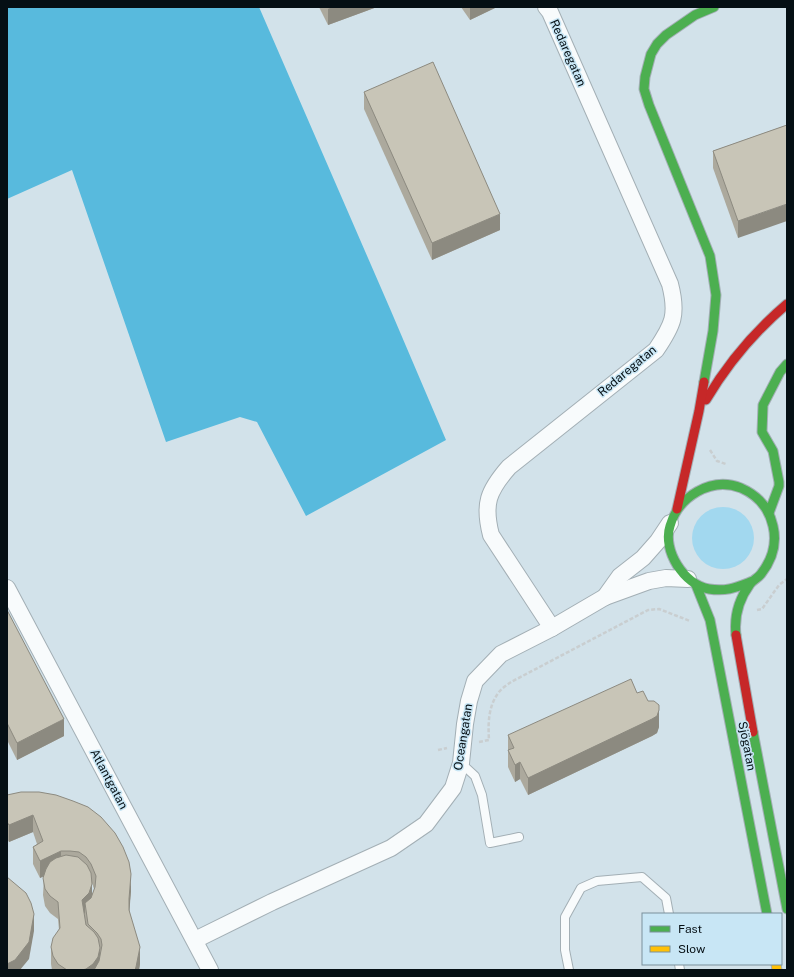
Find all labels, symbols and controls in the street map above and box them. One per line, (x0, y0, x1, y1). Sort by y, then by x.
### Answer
street label: Redaregatan (547, 17, 589, 89)
street label: Redaregatan (595, 343, 659, 399)
street label: Oceangatan (451, 703, 475, 771)
street label: Sjögatan (735, 720, 759, 772)
street label: Atlantgatan (87, 747, 131, 812)
legend (642, 913, 782, 965)
text: Fast (678, 922, 703, 936)
text: Slow (678, 942, 706, 956)

